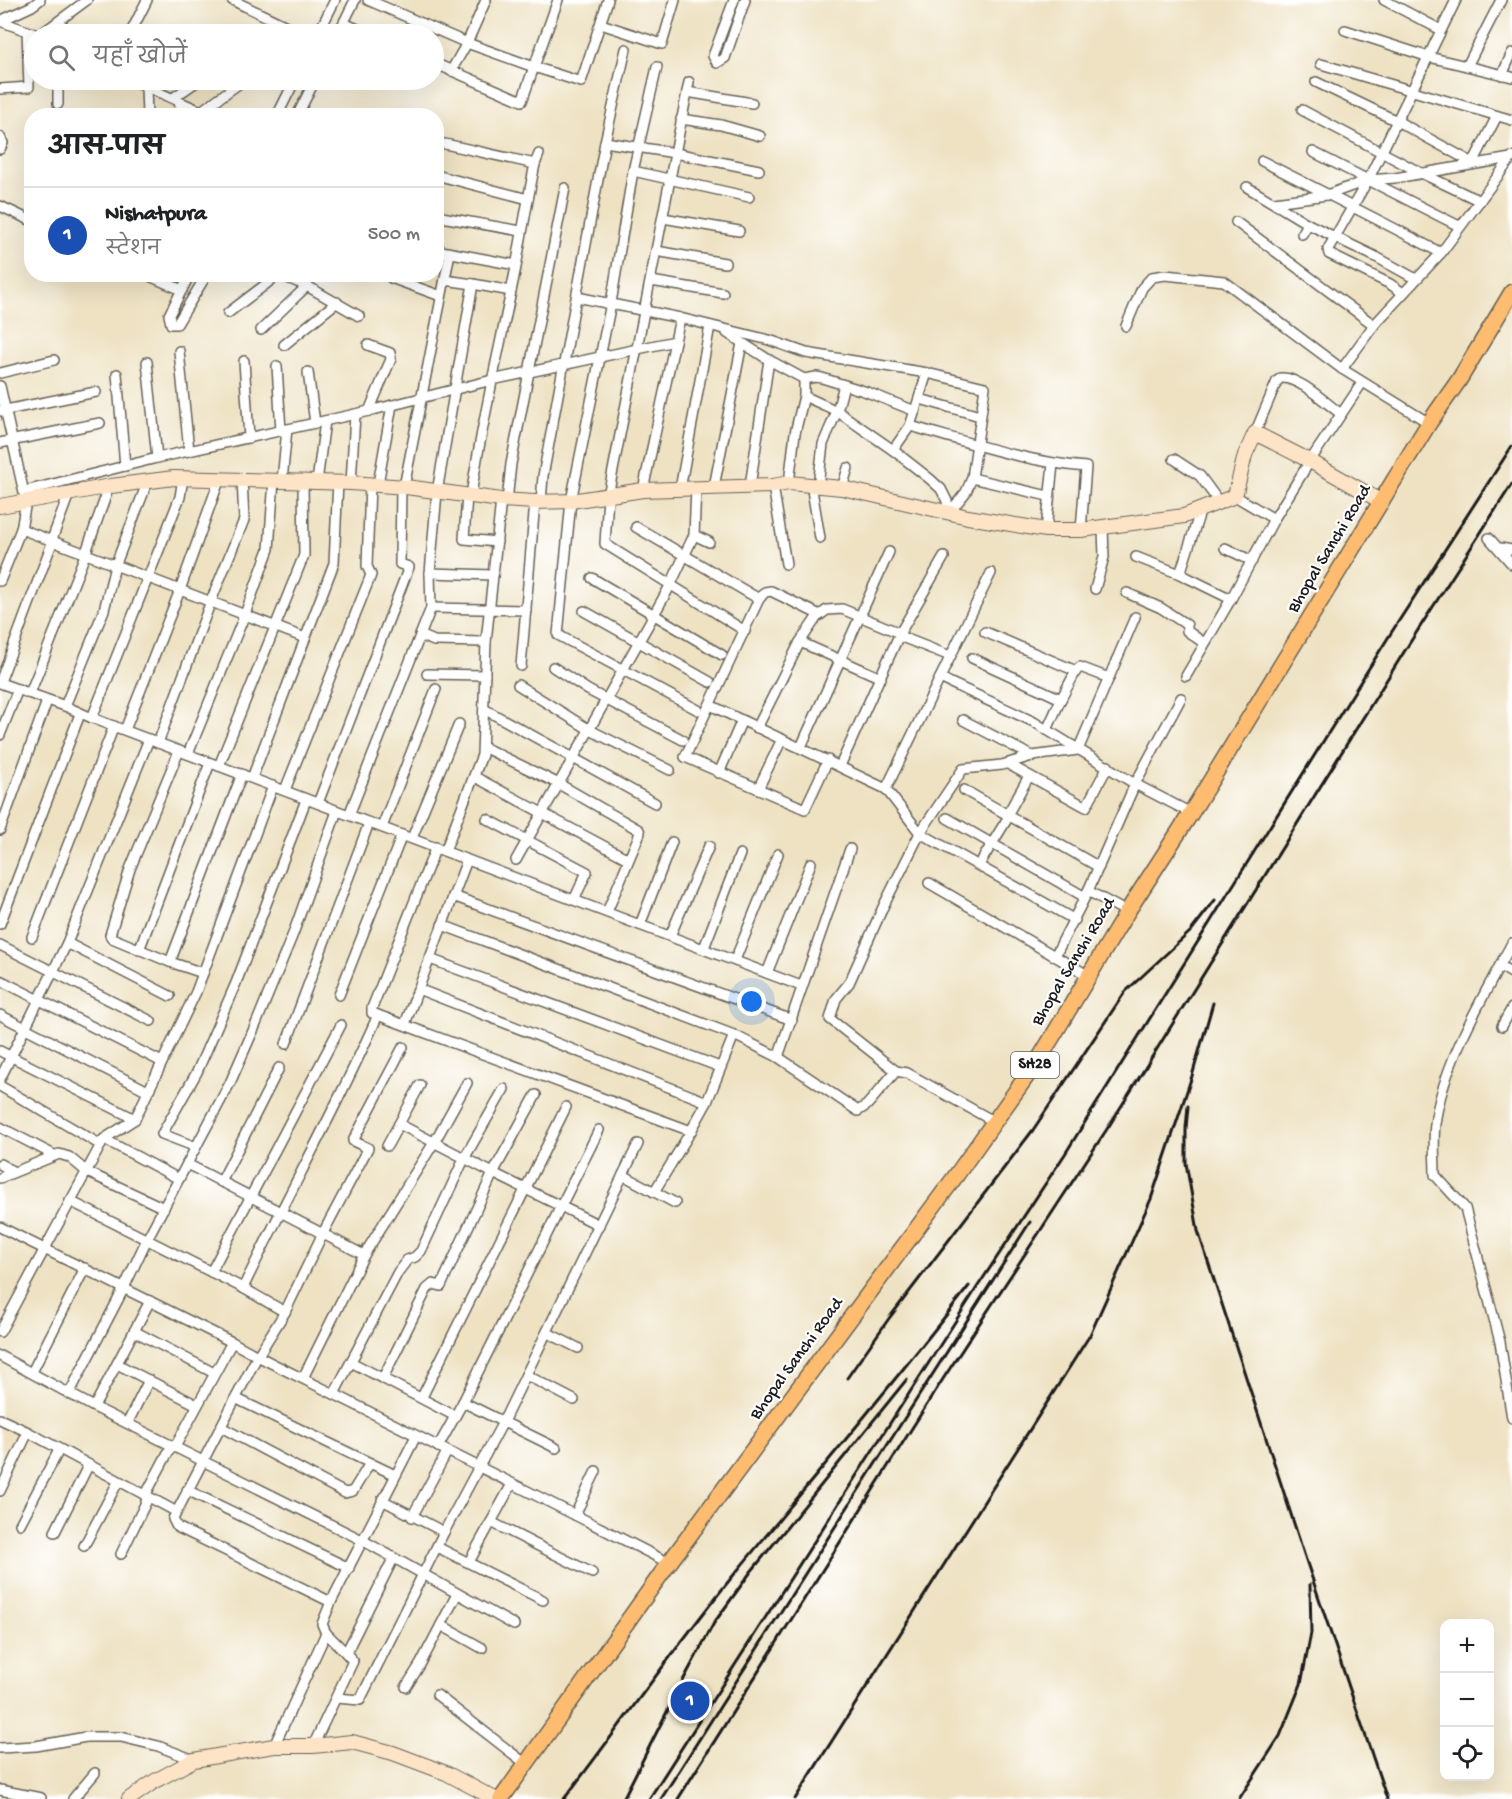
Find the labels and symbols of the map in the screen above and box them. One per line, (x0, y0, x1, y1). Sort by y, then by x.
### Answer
street label: Bhopal Sanchi Road (1283, 480, 1377, 618)
street label: Bhopal Sanchi Road (1027, 893, 1121, 1031)
your location (737, 987, 766, 1016)
road number: SH28 (1011, 1052, 1059, 1078)
street label: Bhopal Sanchi Road (745, 1293, 849, 1425)
pin: 1 (670, 1678, 710, 1724)

